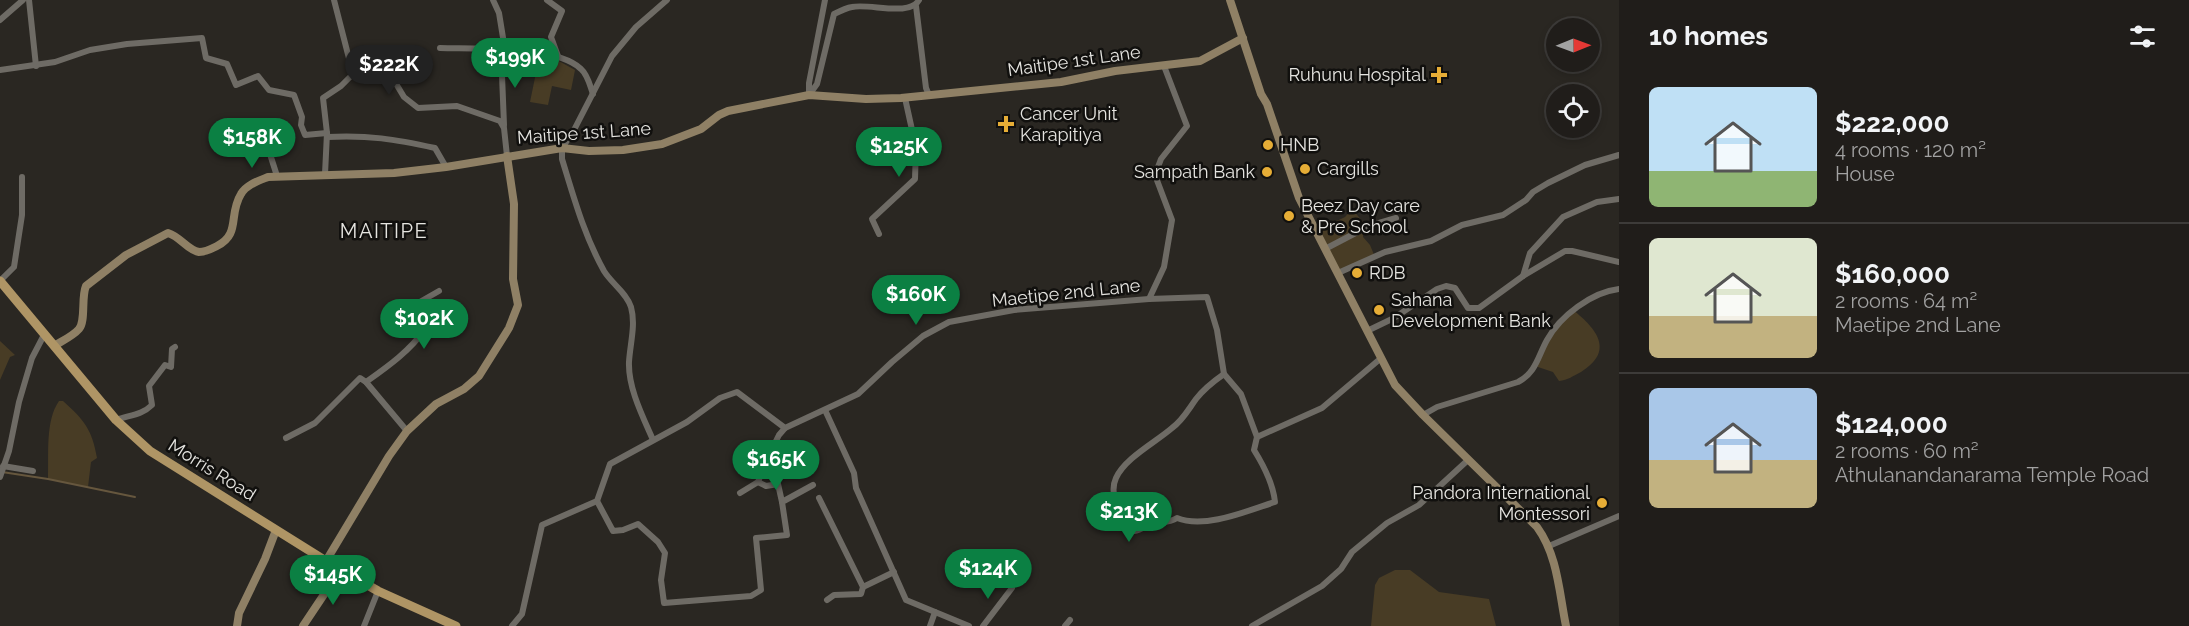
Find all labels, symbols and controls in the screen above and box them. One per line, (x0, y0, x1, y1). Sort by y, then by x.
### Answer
north arrow (1546, 18, 1600, 72)
map controls (1546, 18, 1600, 138)
icon: filters (2126, 20, 2159, 53)
text: 10 homes (1649, 21, 1768, 51)
pin: $199K (473, 38, 557, 89)
street label: Maitipe 1st Lane (1006, 41, 1142, 80)
pin: $222K (347, 45, 431, 96)
text: $199K (485, 45, 545, 69)
text: $222K (359, 52, 419, 76)
place label: Ruhunu Hospital (1288, 64, 1426, 85)
marker: Ruhunu Hospital (1430, 66, 1448, 84)
button: locate (1546, 84, 1600, 138)
place label: Cancer Unit Karapitiya (1020, 103, 1117, 145)
text: $222,000 (1835, 108, 1949, 138)
icon: home (1697, 111, 1769, 183)
marker: Cancer Unit Karapitiya (997, 115, 1015, 133)
street label: Maitipe 1st Lane (516, 117, 652, 148)
pin: $158K (210, 118, 294, 169)
text: $158K (222, 125, 282, 149)
pin: $125K (857, 127, 941, 178)
text: $125K (870, 134, 928, 158)
place label: HNB (1280, 134, 1319, 155)
marker: HNB (1261, 138, 1275, 152)
text: 4 rooms · 120 m² (1835, 138, 1986, 162)
place label: Cargills (1317, 158, 1379, 179)
place label: Sampath Bank (1134, 161, 1255, 182)
marker: Cargills (1298, 162, 1312, 176)
text: House (1835, 162, 1895, 186)
marker: Sampath Bank (1260, 165, 1274, 179)
place label: Beez Day care & Pre School (1301, 195, 1420, 237)
marker: Beez Day care & Pre School (1282, 209, 1296, 223)
district label: MAITIPE (340, 219, 428, 243)
text: $160,000 (1835, 259, 1950, 289)
place label: RDB (1369, 262, 1406, 283)
icon: home (1697, 262, 1769, 334)
marker: RDB (1350, 266, 1364, 280)
street label: Maetipe 2nd Lane (991, 274, 1142, 311)
pin: $160K (874, 275, 958, 326)
text: $160K (886, 282, 946, 306)
place label: Sahana Development Bank (1391, 289, 1551, 331)
text: 2 rooms · 64 m² (1835, 289, 1977, 313)
pin: $102K (382, 299, 466, 350)
marker: Sahana Development Bank (1372, 303, 1386, 317)
text: $102K (394, 306, 454, 330)
text: Maetipe 2nd Lane (1835, 313, 2001, 337)
text: $124,000 (1835, 409, 1948, 439)
icon: home (1697, 412, 1769, 484)
street label: Morris Road (165, 434, 260, 505)
text: 2 rooms · 60 m² (1835, 439, 1979, 463)
pin: $165K (734, 440, 818, 491)
text: $165K (746, 447, 806, 471)
text: Athulanandanarama Temple Road (1835, 463, 2149, 487)
place label: Pandora International Montessori (1412, 482, 1590, 524)
pin: $213K (1087, 492, 1171, 543)
marker: Pandora International Montessori (1595, 496, 1609, 510)
text: $213K (1100, 499, 1158, 523)
pin: $124K (946, 549, 1030, 600)
pin: $145K (291, 555, 375, 606)
text: $124K (959, 556, 1017, 580)
text: $145K (304, 562, 362, 586)

